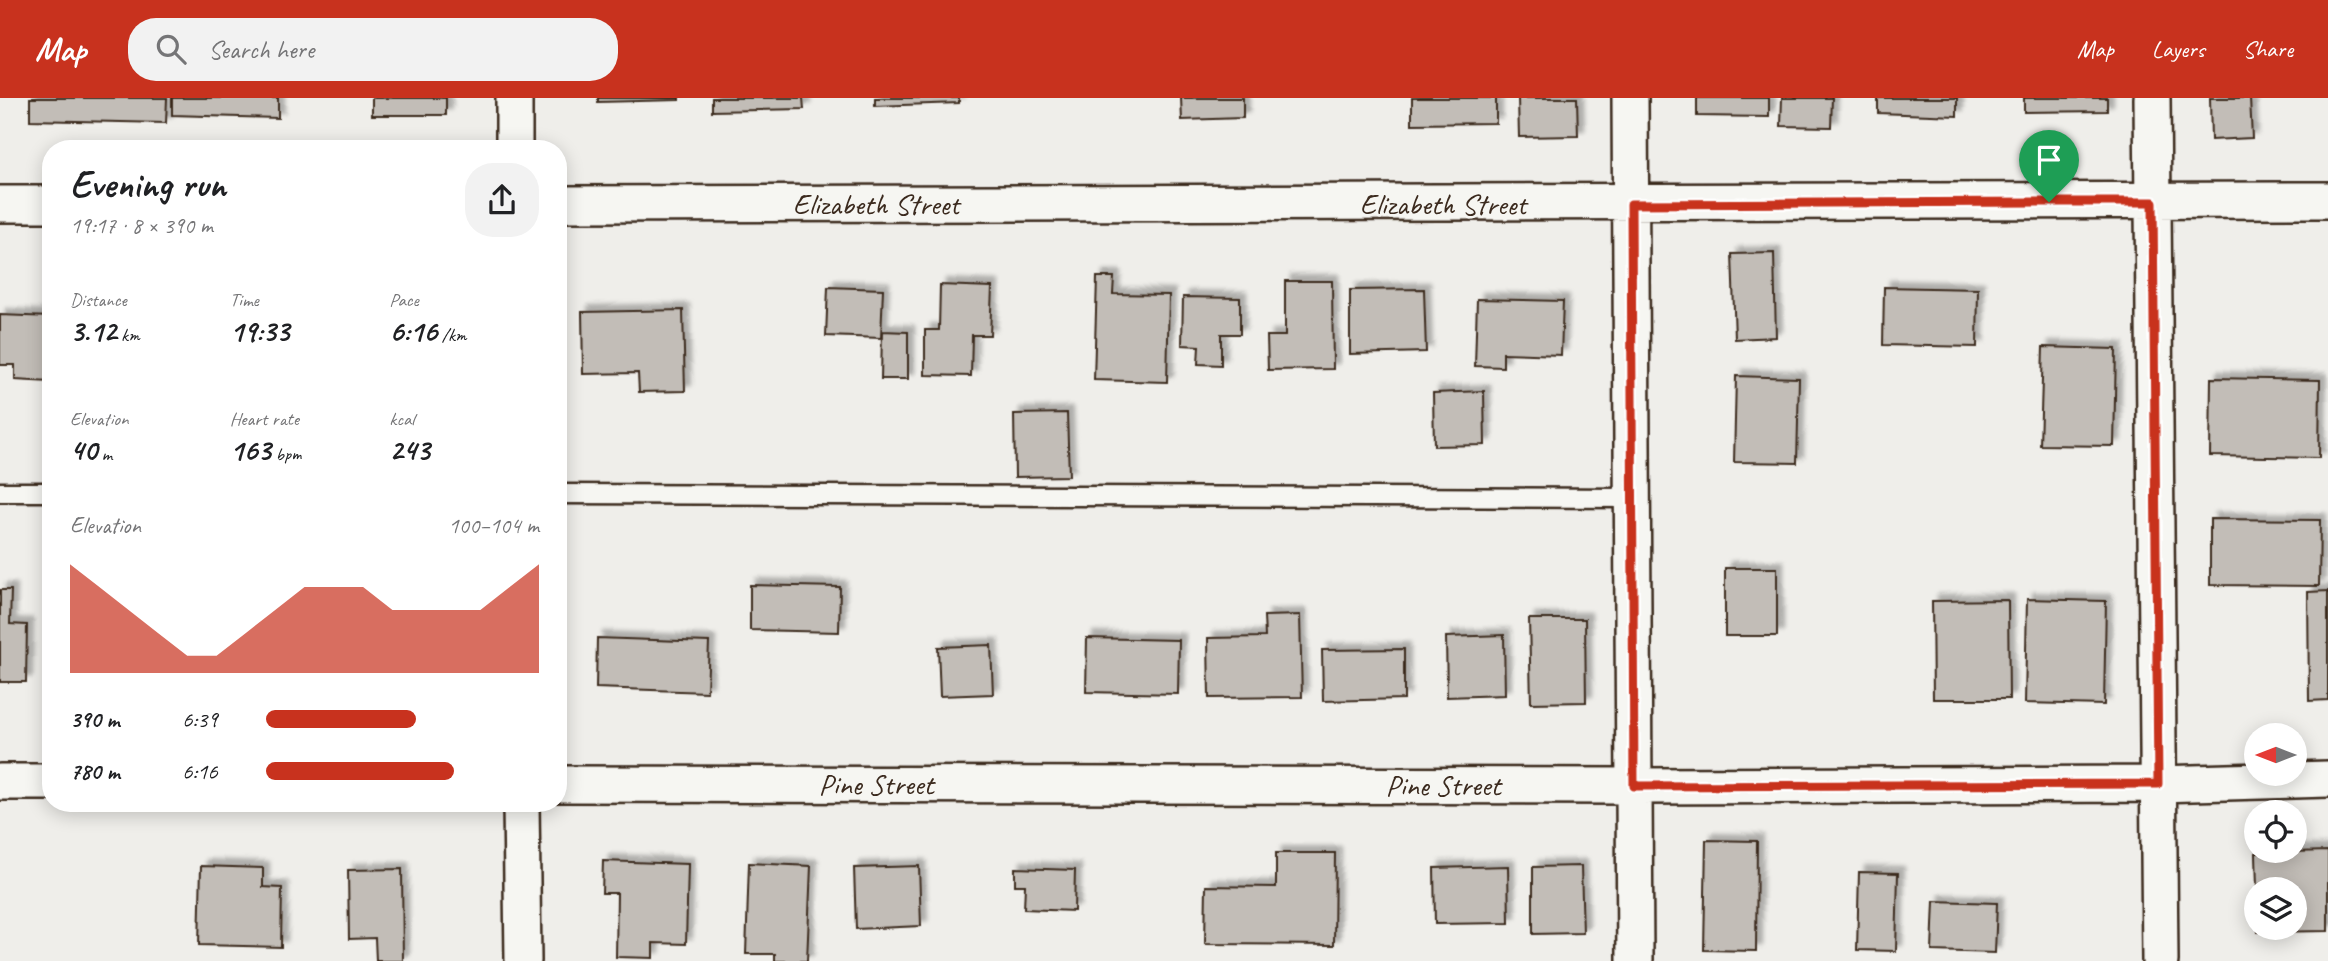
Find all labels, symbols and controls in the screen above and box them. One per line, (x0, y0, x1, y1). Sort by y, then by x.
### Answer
search box (128, 18, 618, 81)
text: Map (35, 28, 86, 70)
icon: search (152, 30, 190, 68)
text: Search here (208, 33, 314, 66)
text: Map (2077, 34, 2114, 64)
text: Layers (2152, 34, 2205, 64)
text: Share (2243, 34, 2293, 64)
pin (2019, 130, 2079, 202)
icon: arrive (2030, 141, 2068, 179)
text: Evening run (70, 161, 226, 208)
button: share (465, 163, 539, 237)
street label: Elizabeth Street (793, 185, 962, 223)
street label: Elizabeth Street (1360, 185, 1529, 223)
text: 19:17 · 8 × 390 m (70, 211, 213, 240)
text: Distance (70, 288, 127, 312)
text: Time (230, 288, 259, 312)
text: Pace (389, 288, 419, 312)
text: 3.12 (70, 312, 116, 350)
text: 19:33 (230, 312, 289, 350)
text: 6:16 (389, 312, 437, 350)
text: km (116, 323, 140, 347)
text: /km (437, 323, 466, 347)
text: Elevation (70, 407, 128, 431)
text: Heart rate (230, 407, 299, 431)
text: kcal (389, 407, 414, 431)
text: 40 (70, 431, 97, 469)
text: 163 (230, 431, 271, 469)
text: 243 (389, 431, 430, 469)
text: m (97, 442, 112, 466)
text: bpm (271, 442, 301, 466)
text: Elevation (70, 511, 141, 540)
text: 100–104 m (448, 511, 539, 540)
text: 390 m (70, 705, 119, 734)
text: 6:39 (182, 705, 218, 734)
north arrow (2244, 723, 2306, 786)
map controls (2244, 723, 2307, 940)
text: 780 m (70, 757, 120, 786)
text: 6:16 (182, 757, 218, 786)
street label: Pine Street (818, 765, 937, 803)
street label: Pine Street (1385, 766, 1504, 804)
button: locate (2244, 800, 2307, 863)
button: layers (2244, 877, 2307, 940)

